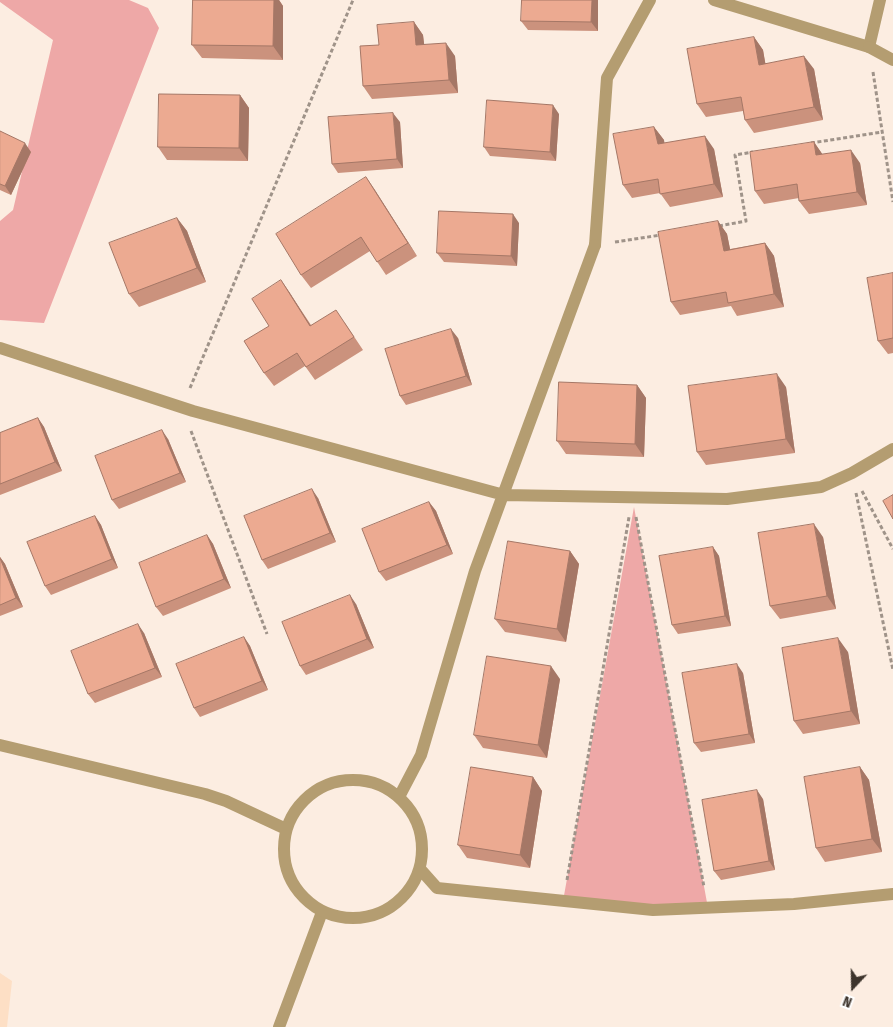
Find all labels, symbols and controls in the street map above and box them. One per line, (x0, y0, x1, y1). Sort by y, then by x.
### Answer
north arrow (828, 962, 878, 1012)
text: N (840, 992, 854, 1011)

